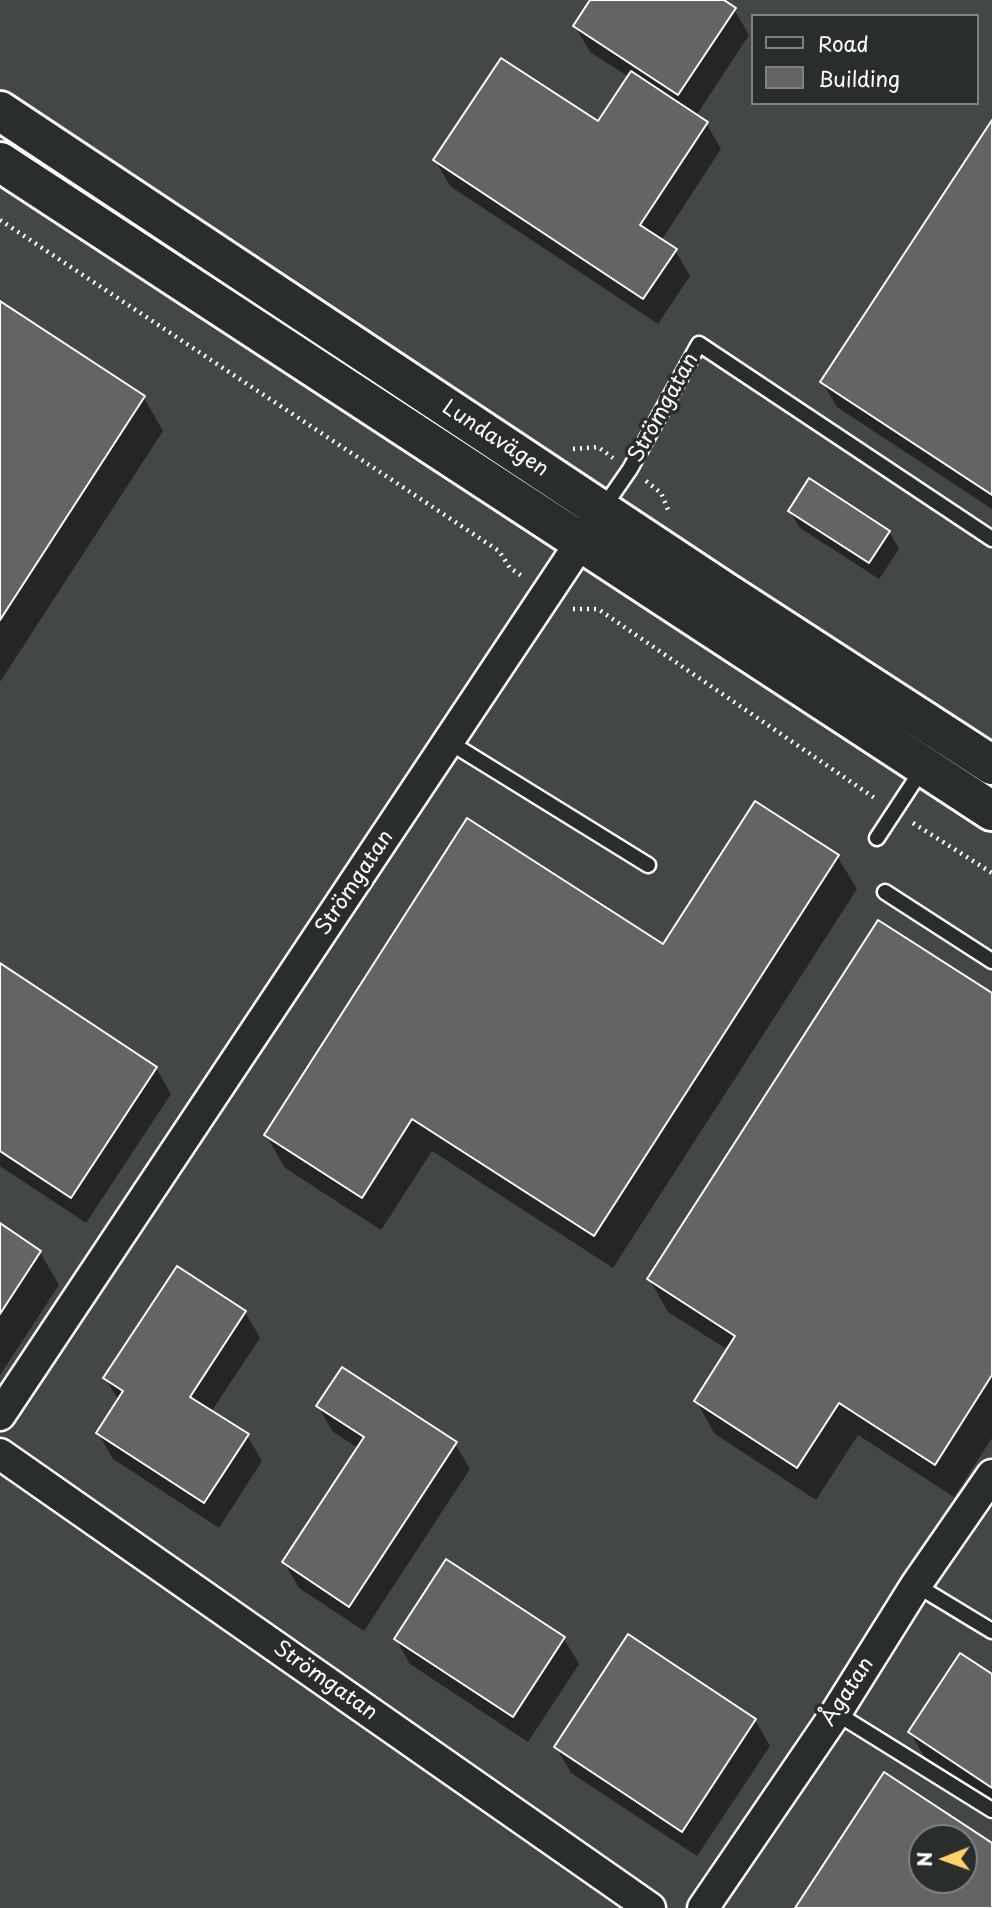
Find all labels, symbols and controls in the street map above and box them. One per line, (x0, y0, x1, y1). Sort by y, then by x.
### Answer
legend (750, 14, 978, 105)
text: Road (818, 27, 869, 59)
text: Building (818, 62, 900, 94)
street label: Strömgatan (624, 349, 704, 467)
street label: Lundavägen (437, 395, 553, 483)
street label: Strömgatan (311, 826, 399, 940)
street label: Strömgatan (268, 1636, 382, 1726)
street label: Ågatan (816, 1653, 880, 1731)
north arrow (908, 1824, 978, 1894)
text: N (910, 1852, 938, 1867)

